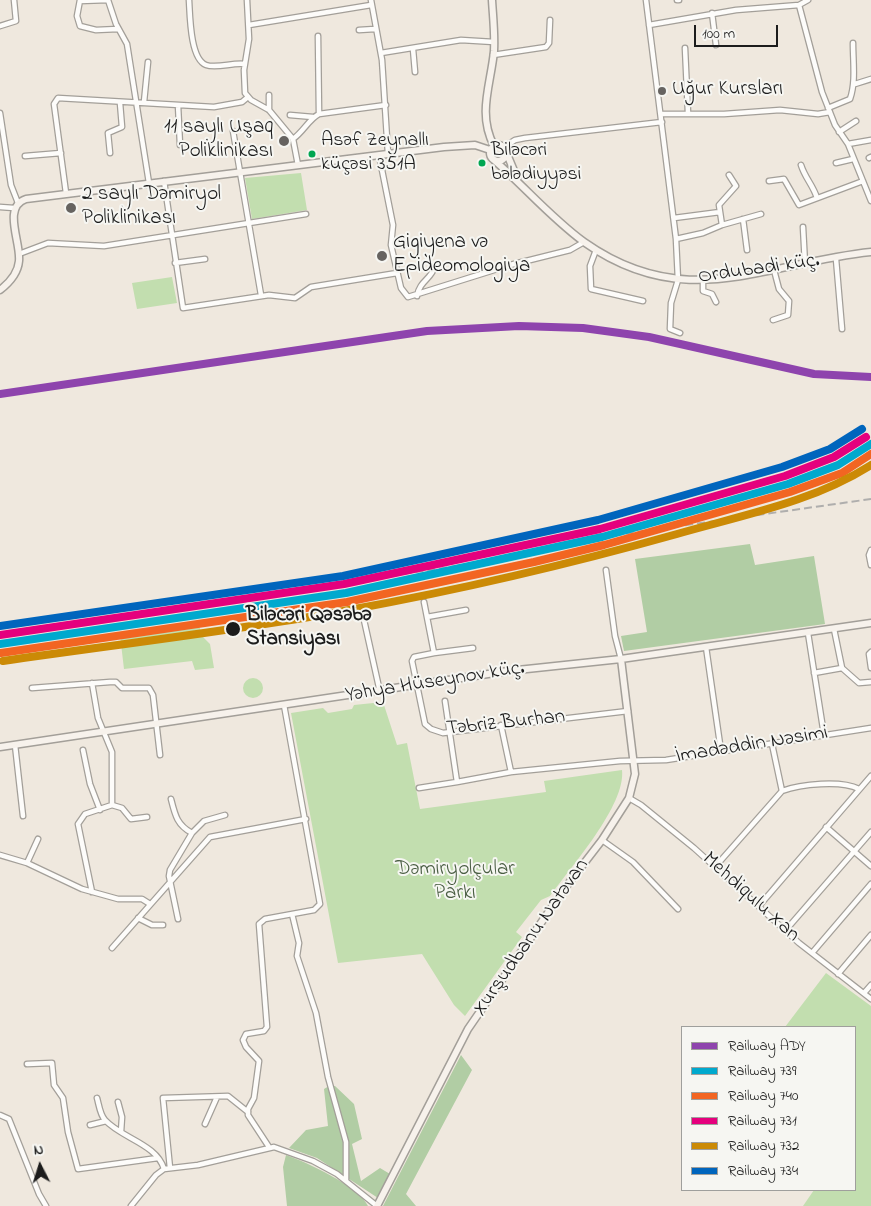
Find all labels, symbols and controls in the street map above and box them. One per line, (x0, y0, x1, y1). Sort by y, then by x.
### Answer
scale bar (696, 15, 780, 47)
text: 100 m (702, 23, 735, 45)
place label: Uğur Kursları (672, 78, 783, 104)
marker: Uğur Kursları (656, 85, 668, 97)
place label: 11 saylı Uşaq Poliklinikası (164, 116, 273, 166)
place label: Asəf Zeynallı küçəsi 351A (321, 130, 429, 177)
marker: 11 saylı Uşaq Poliklinikası (277, 134, 291, 148)
place label: Biləcəri bələdiyyəsi (491, 140, 581, 187)
marker: Asəf Zeynallı küçəsi 351A (307, 149, 317, 159)
marker: Biləcəri bələdiyyəsi (477, 158, 487, 168)
place label: 2 saylı Dəmiryol Poliklinikası (82, 183, 221, 233)
marker: 2 saylı Dəmiryol Poliklinikası (64, 201, 78, 215)
place label: Gigiyena və Epideomologiya (393, 231, 530, 281)
marker: Gigiyena və Epideomologiya (375, 249, 389, 263)
street label: Ordubadi küç. (697, 249, 821, 291)
place label: Biləcəri Qəsəbə Stansiyası (246, 604, 372, 654)
marker: Biləcəri Qəsəbə Stansiyası (224, 620, 242, 638)
street label: Yəhya Hüseynov küç. (344, 656, 526, 710)
street label: Təbriz Burhan (445, 705, 567, 743)
street label: İmadəddin Nəsimi (674, 722, 830, 770)
street label: Mehdiqulu Xan (696, 848, 804, 948)
street label: Xurşudbanu Natəvan (468, 854, 596, 1022)
park label: Dəmiryolçular Parkı (395, 858, 515, 908)
legend (681, 1026, 856, 1191)
text: Railway ADY (728, 1035, 806, 1057)
text: Railway 739 (728, 1060, 797, 1082)
text: Railway 740 (728, 1085, 799, 1107)
text: Railway 731 (728, 1110, 797, 1132)
text: Railway 732 (728, 1135, 799, 1157)
text: N (33, 1140, 44, 1161)
north arrow (15, 1141, 65, 1191)
text: Railway 734 (728, 1160, 798, 1182)

